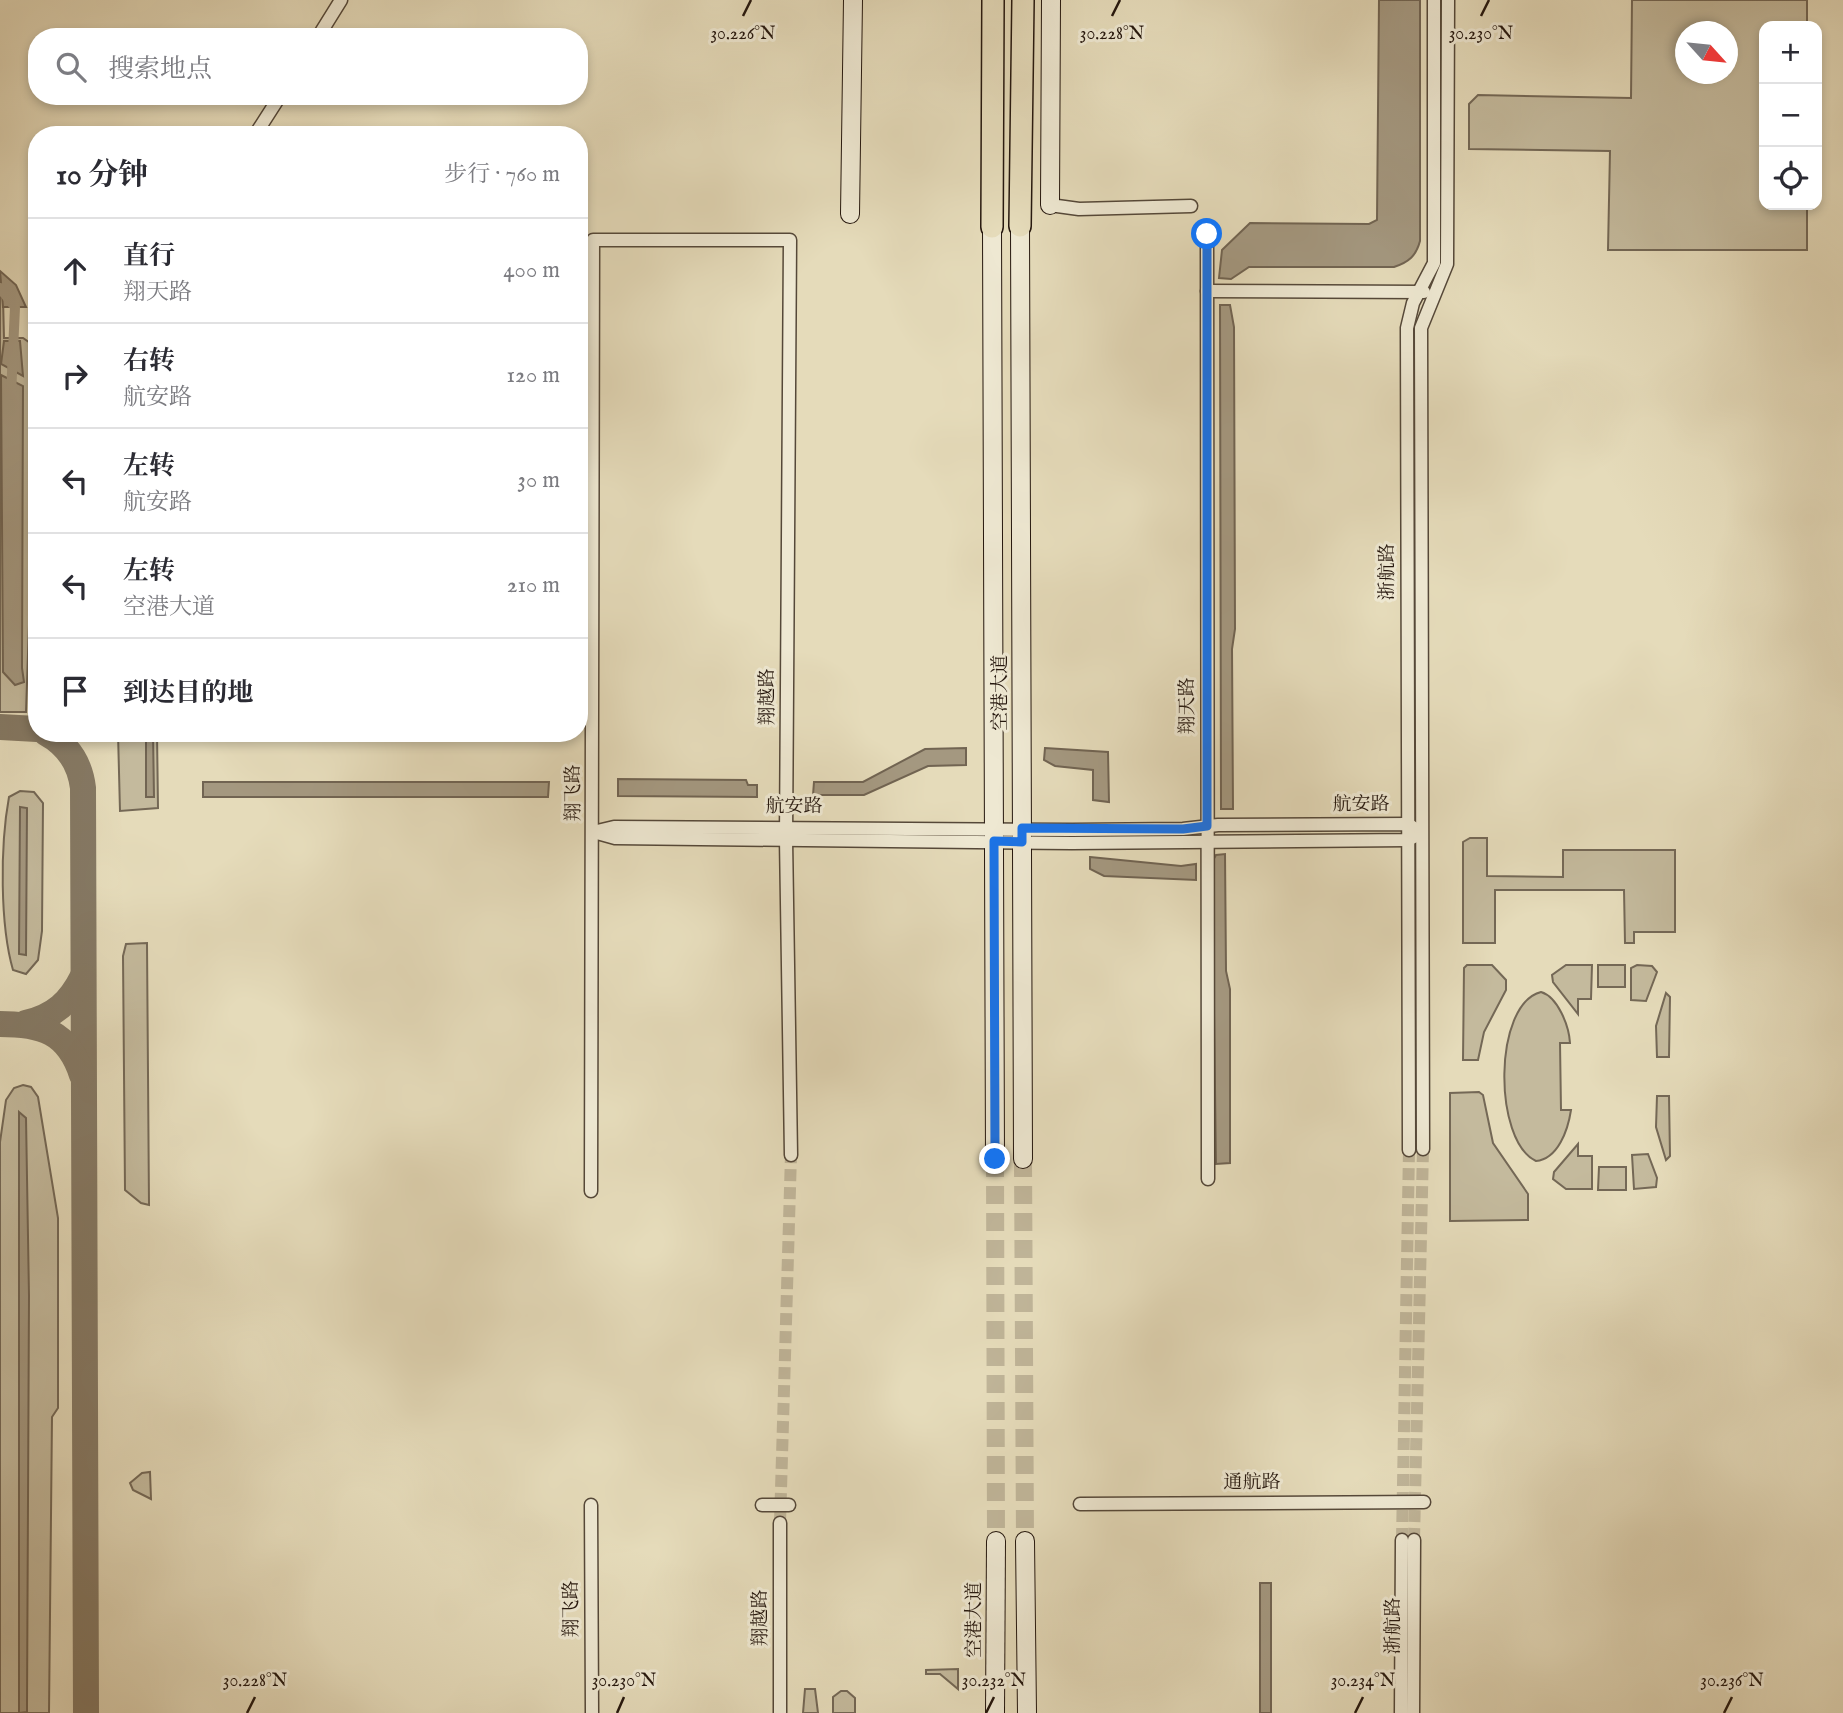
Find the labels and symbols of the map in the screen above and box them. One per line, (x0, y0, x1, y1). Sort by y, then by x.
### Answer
north arrow (1675, 21, 1738, 84)
text: 30.226°N (710, 23, 776, 46)
text: 30.228°N (1080, 23, 1145, 46)
text: 30.230°N (1449, 23, 1514, 46)
route start (1191, 218, 1222, 249)
street label: 浙航路 (1376, 543, 1400, 601)
street label: 空港大道 (989, 655, 1013, 731)
street label: 翔越路 (756, 668, 780, 726)
street label: 翔天路 (1176, 677, 1200, 735)
street label: 翔飞路 (562, 764, 586, 822)
street label: 航安路 (1332, 793, 1390, 817)
street label: 航安路 (765, 795, 823, 819)
route end (979, 1143, 1010, 1174)
street label: 通航路 (1223, 1471, 1281, 1495)
street label: 翔飞路 (560, 1580, 584, 1638)
street label: 空港大道 (963, 1582, 987, 1658)
street label: 翔越路 (749, 1589, 773, 1647)
street label: 浙航路 (1382, 1597, 1406, 1655)
text: 30.228°N (223, 1670, 288, 1693)
text: 30.230°N (592, 1670, 657, 1693)
text: 30.232°N (962, 1670, 1027, 1693)
text: 30.234°N (1331, 1670, 1396, 1693)
text: 30.236°N (1700, 1670, 1764, 1693)

